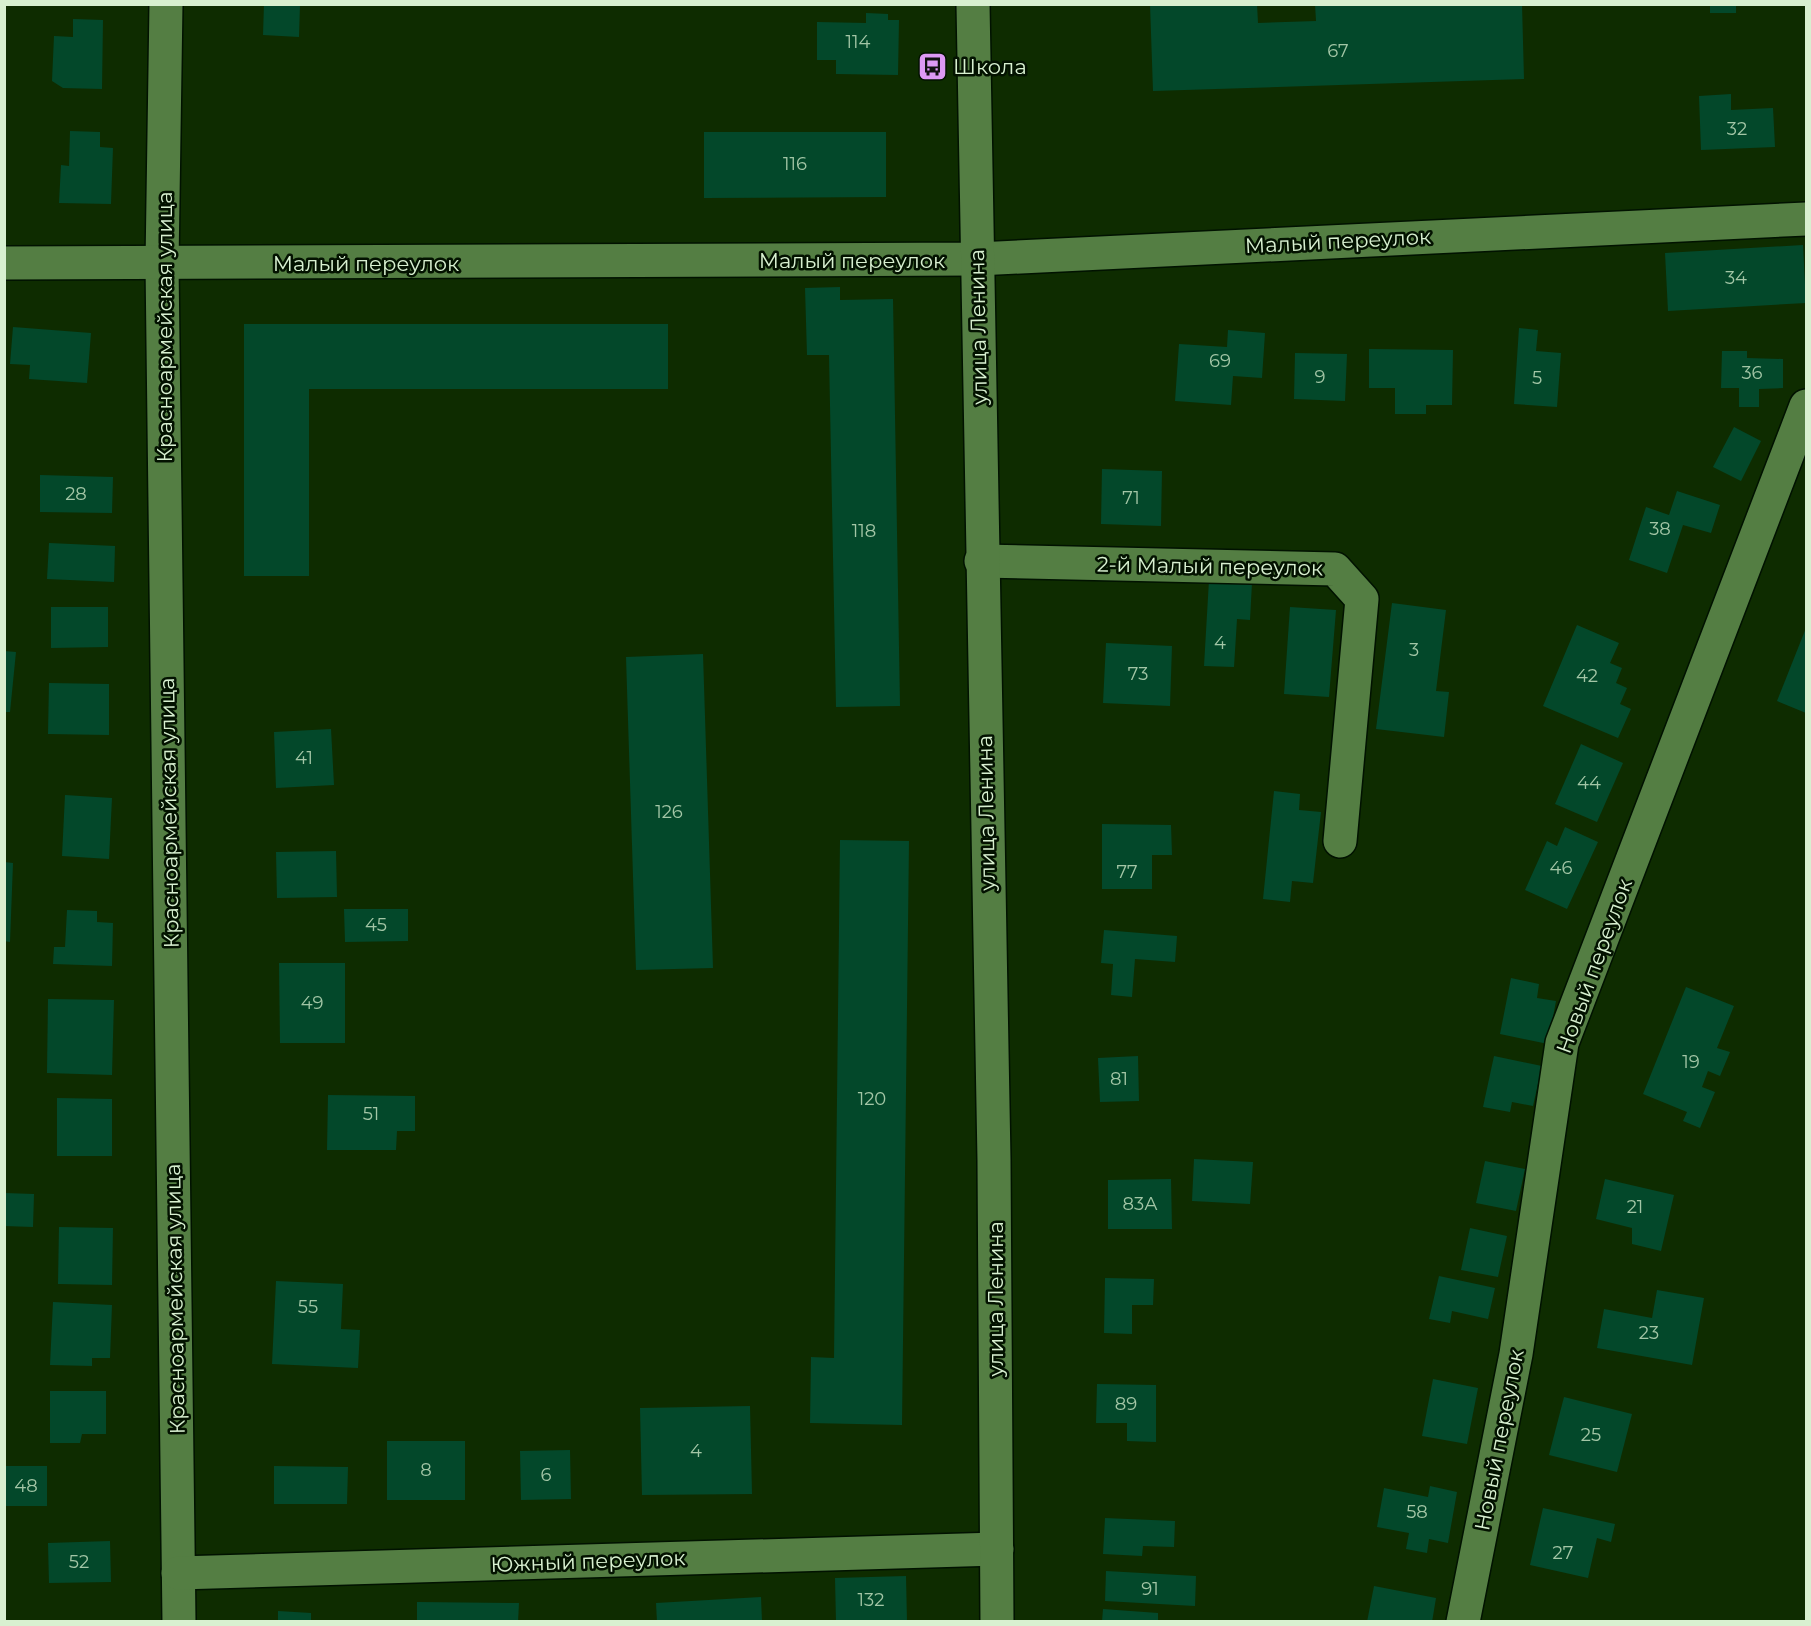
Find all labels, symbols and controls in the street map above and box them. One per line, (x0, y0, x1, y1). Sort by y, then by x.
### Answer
house number: 114 (846, 31, 871, 53)
house number: 67 (1327, 40, 1349, 62)
bus stop icon: Школа (916, 50, 948, 82)
place label: Школа (953, 54, 1027, 79)
house number: 32 (1727, 118, 1747, 140)
house number: 116 (783, 153, 807, 175)
street label: Красноармейская улица (152, 192, 177, 462)
street label: Малый переулок (1244, 224, 1432, 258)
street label: Малый переулок (759, 248, 945, 273)
street label: улица Ленина (964, 249, 992, 406)
street label: Малый переулок (273, 251, 459, 276)
house number: 34 (1725, 267, 1747, 289)
house number: 69 (1209, 350, 1231, 372)
house number: 36 (1741, 362, 1763, 384)
house number: 9 (1315, 366, 1326, 388)
house number: 5 (1532, 367, 1542, 389)
house number: 28 (65, 483, 87, 505)
house number: 71 (1122, 487, 1140, 509)
house number: 38 (1649, 518, 1671, 540)
house number: 118 (852, 520, 876, 542)
street label: 2-й Малый переулок (1097, 552, 1323, 580)
house number: 4 (1214, 632, 1226, 654)
house number: 3 (1409, 639, 1419, 661)
house number: 73 (1128, 663, 1148, 685)
house number: 42 (1576, 665, 1598, 687)
street label: Красноармейская улица (154, 677, 184, 949)
street label: улица Ленина (972, 735, 1000, 892)
house number: 41 (295, 747, 313, 769)
house number: 44 (1577, 772, 1601, 794)
house number: 126 (655, 801, 683, 823)
house number: 46 (1550, 857, 1572, 879)
house number: 77 (1116, 861, 1138, 883)
street label: Новый переулок (1551, 875, 1637, 1057)
house number: 45 (365, 914, 387, 936)
house number: 49 (301, 992, 323, 1014)
house number: 19 (1682, 1051, 1700, 1073)
house number: 81 (1110, 1068, 1128, 1090)
house number: 120 (858, 1088, 886, 1110)
house number: 51 (363, 1103, 379, 1125)
street label: Красноармейская улица (160, 1163, 190, 1435)
house number: 83А (1122, 1193, 1158, 1215)
house number: 21 (1627, 1196, 1643, 1218)
street label: улица Ленина (983, 1221, 1008, 1378)
house number: 55 (298, 1296, 318, 1318)
house number: 23 (1639, 1322, 1659, 1344)
street label: Новый переулок (1469, 1347, 1529, 1533)
house number: 89 (1115, 1393, 1137, 1415)
house number: 25 (1581, 1424, 1601, 1446)
house number: 4 (690, 1440, 702, 1462)
house number: 8 (420, 1459, 432, 1481)
house number: 6 (541, 1464, 552, 1486)
house number: 48 (14, 1475, 38, 1497)
house number: 58 (1406, 1501, 1428, 1523)
house number: 27 (1553, 1542, 1573, 1564)
street label: Южный переулок (490, 1545, 686, 1577)
house number: 52 (69, 1551, 89, 1573)
house number: 91 (1141, 1578, 1159, 1600)
house number: 132 (858, 1589, 884, 1611)

